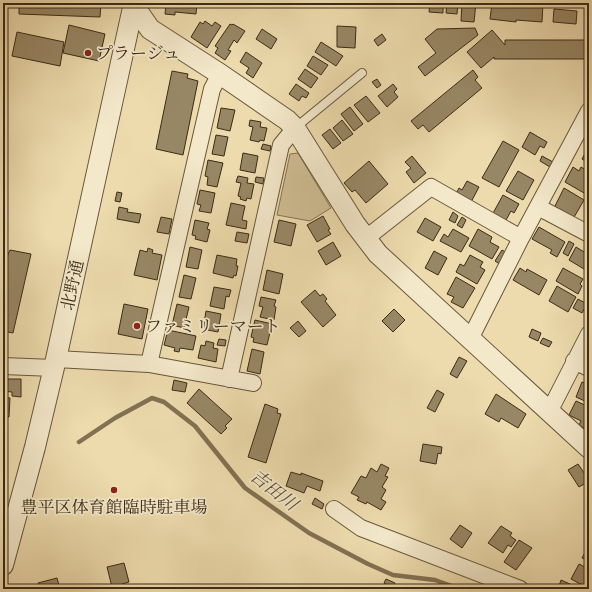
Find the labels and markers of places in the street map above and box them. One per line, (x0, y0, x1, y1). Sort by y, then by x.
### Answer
place label: プラージュ (96, 43, 180, 64)
marker: プラージュ (83, 48, 93, 58)
place label: ファミリーマート (145, 316, 281, 337)
marker: ファミリーマート (132, 321, 142, 331)
marker: 豊平区体育館臨時駐車場 (109, 485, 119, 495)
place label: 豊平区体育館臨時駐車場 (21, 497, 208, 518)

